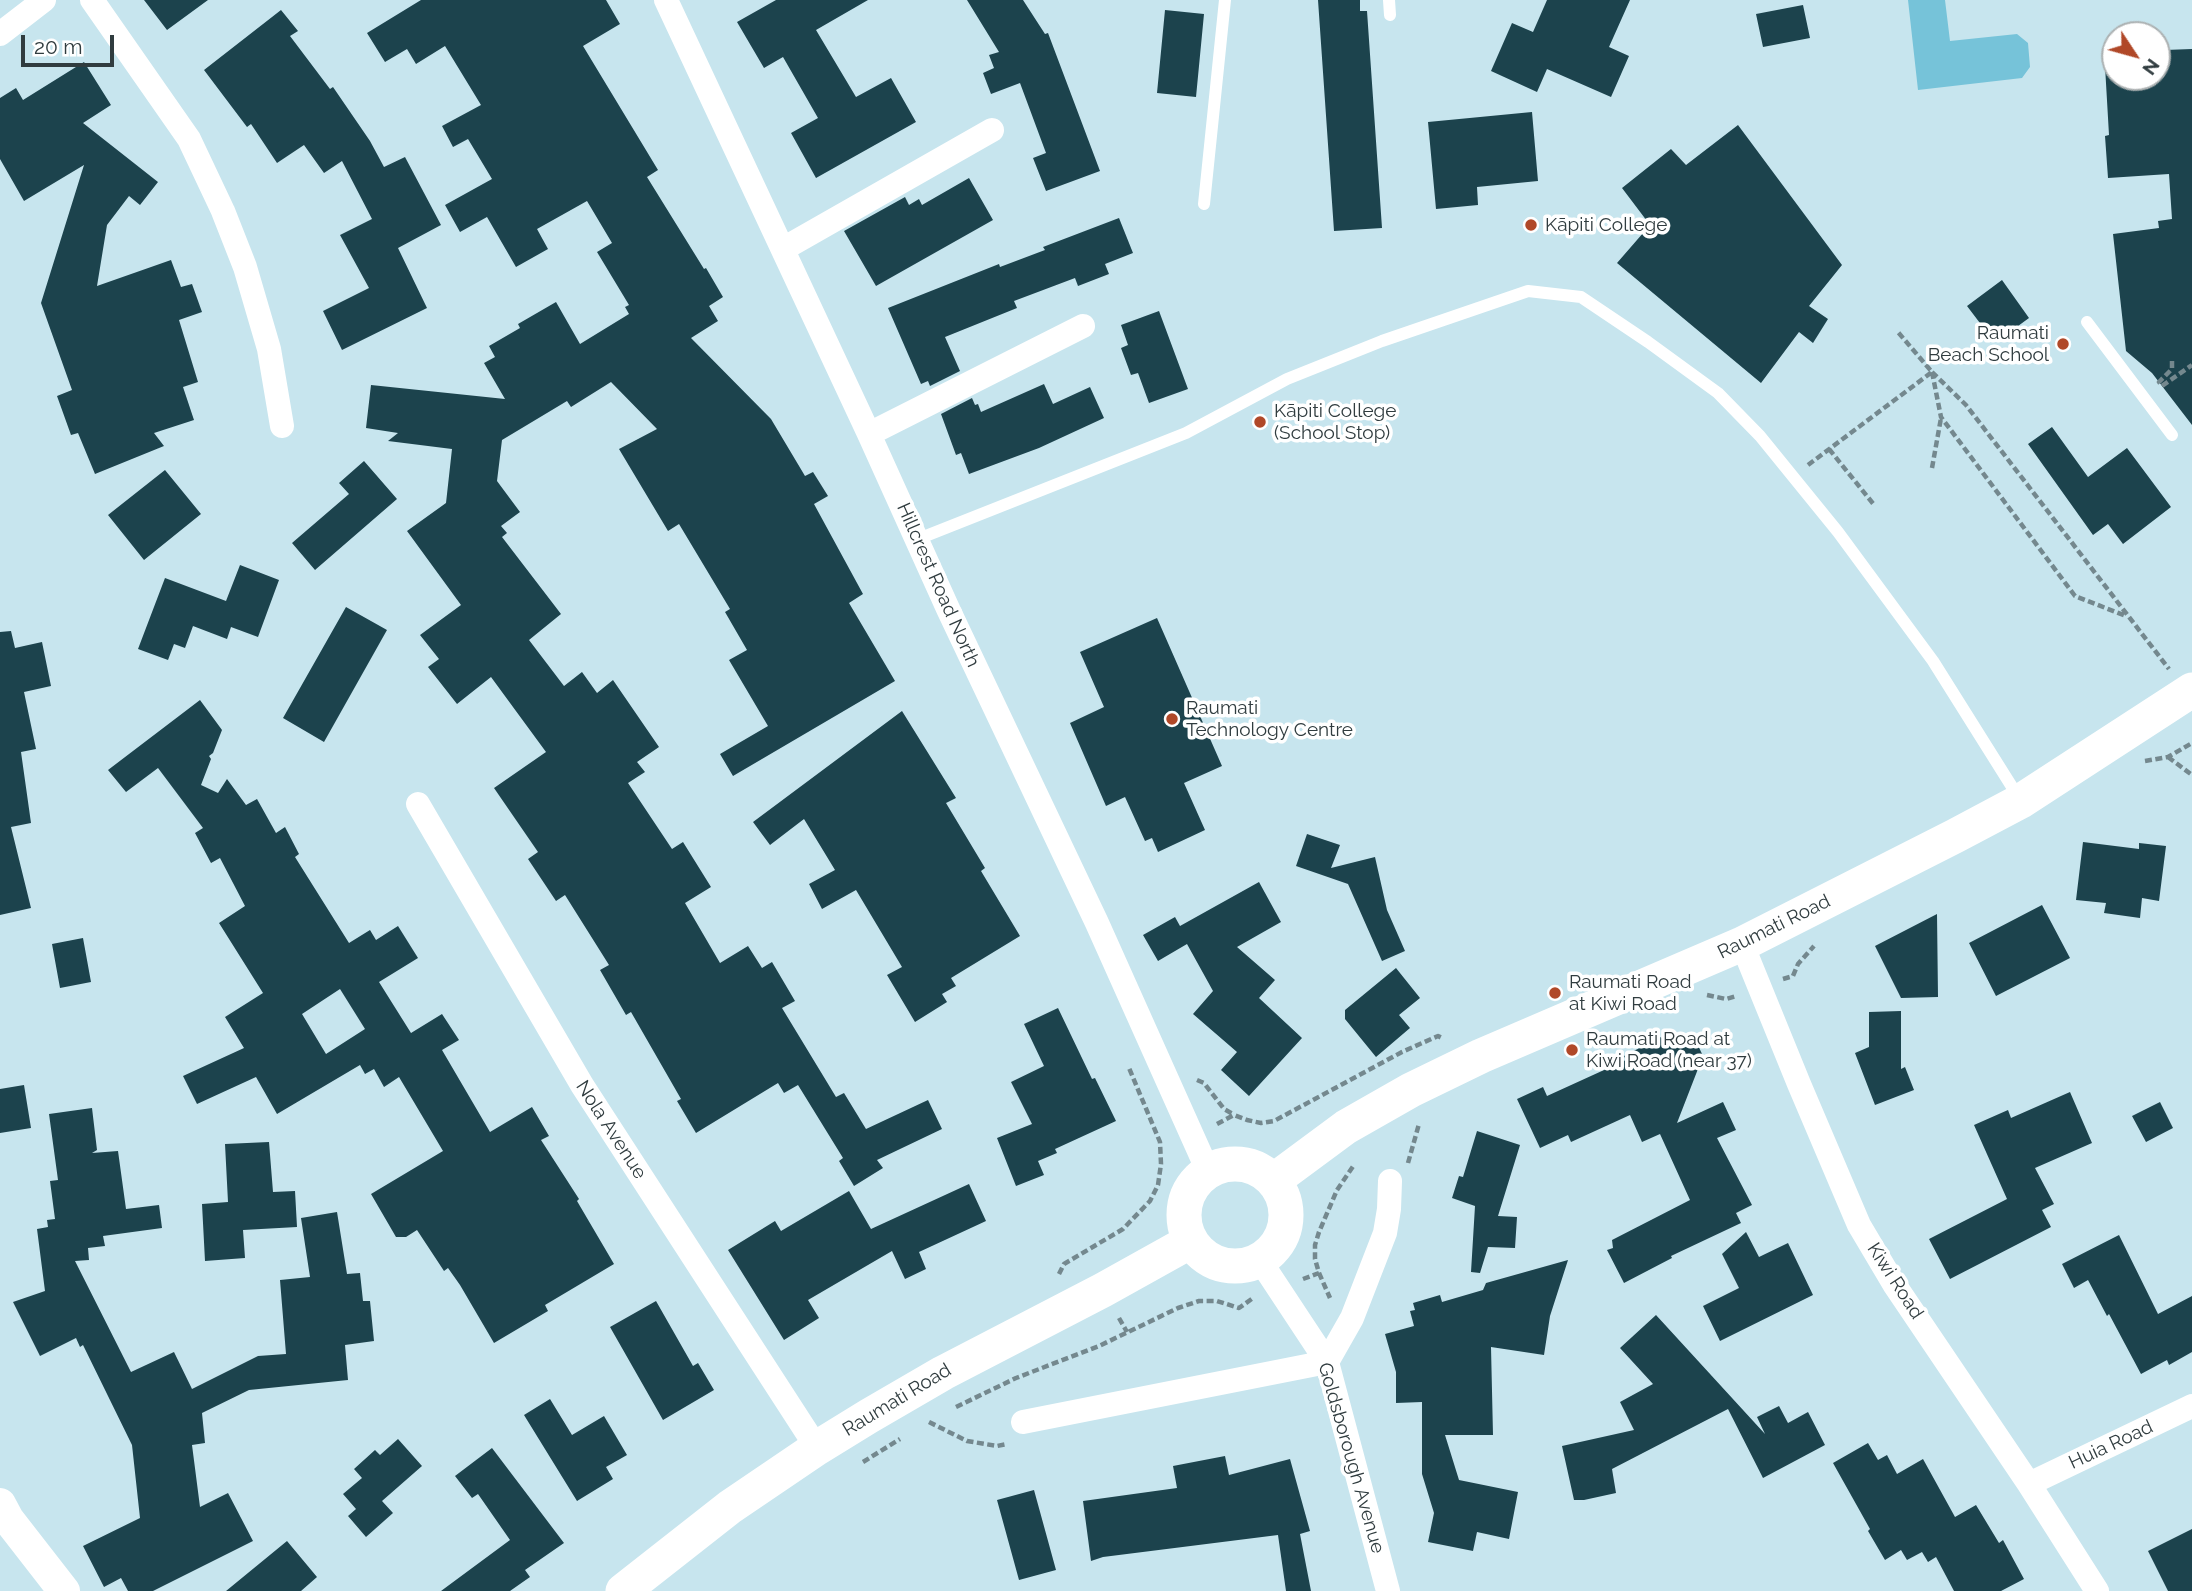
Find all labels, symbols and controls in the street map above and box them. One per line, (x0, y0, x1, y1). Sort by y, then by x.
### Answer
scale bar (24, 21, 117, 65)
north arrow (2101, 21, 2171, 91)
text: 20 m (34, 34, 82, 59)
text: N (2138, 55, 2165, 79)
place label: Kāpiti College (1545, 214, 1668, 236)
marker: Kāpiti College (1523, 217, 1539, 233)
place label: Raumati Beach School (1928, 322, 2049, 366)
marker: Raumati Beach School (2055, 336, 2071, 352)
place label: Kāpiti College (School Stop) (1274, 400, 1397, 444)
marker: Kāpiti College (School Stop) (1252, 414, 1268, 430)
street label: Hillcrest Road North (892, 499, 984, 671)
place label: Raumati Technology Centre (1186, 697, 1353, 741)
marker: Raumati Technology Centre (1164, 711, 1180, 727)
street label: Raumati Road (1714, 890, 1834, 964)
place label: Raumati Road at Kiwi Road (1569, 971, 1692, 1015)
marker: Raumati Road at Kiwi Road (1547, 985, 1563, 1001)
place label: Raumati Road at Kiwi Road (near 37) (1586, 1028, 1752, 1072)
marker: Raumati Road at Kiwi Road (near 37) (1564, 1042, 1580, 1058)
street label: Nola Avenue (571, 1076, 651, 1184)
street label: Kiwi Road (1862, 1239, 1928, 1323)
street label: Raumati Road (839, 1359, 955, 1441)
street label: Goldsborough Avenue (1313, 1360, 1389, 1556)
street label: Huia Road (2065, 1416, 2157, 1474)

